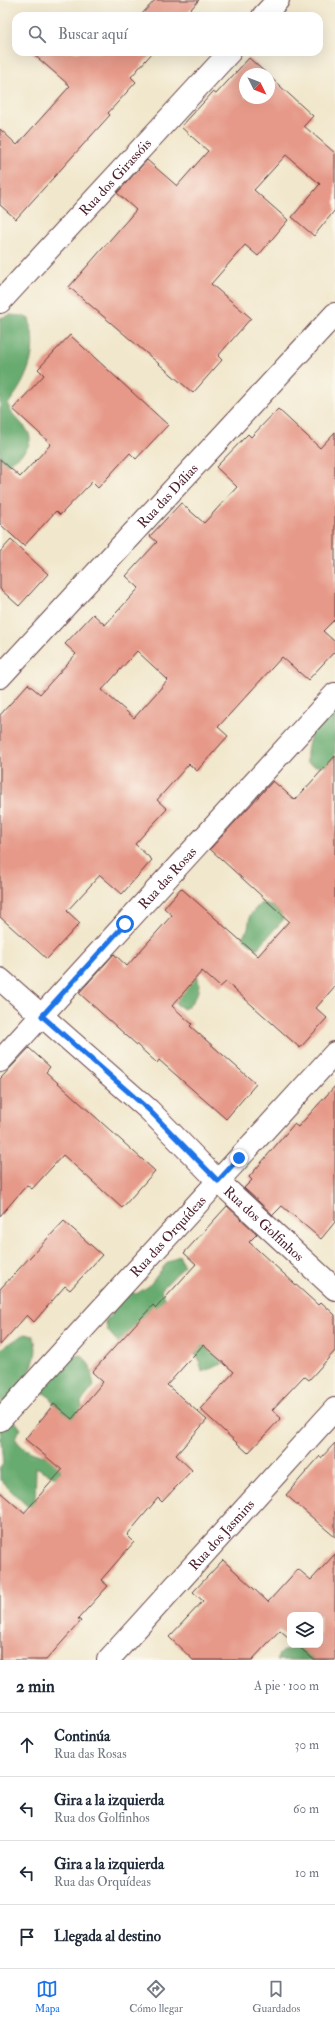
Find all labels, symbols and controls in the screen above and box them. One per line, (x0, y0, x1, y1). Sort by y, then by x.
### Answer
search box (12, 12, 323, 56)
icon: search (26, 23, 48, 45)
text: Buscar aquí (58, 25, 127, 44)
north arrow (239, 68, 275, 104)
street label: Rua dos Girassóis (75, 135, 155, 219)
street label: Rua das Dálias (134, 460, 201, 531)
street label: Rua das Rosas (135, 843, 200, 912)
route start (116, 915, 134, 933)
route end (230, 1149, 248, 1167)
street label: Rua dos Golfinhos (220, 1182, 308, 1265)
street label: Rua das Orquídeas (126, 1192, 209, 1280)
street label: Rua dos Jasmins (185, 1495, 258, 1574)
map controls (287, 1612, 323, 1648)
button: layers (287, 1612, 323, 1648)
text: 2 min (16, 1676, 55, 1697)
text: A pie · 100 m (254, 1678, 319, 1694)
text: Continúa (54, 1727, 110, 1746)
icon: ahead (16, 1734, 38, 1756)
text: 30 m (295, 1737, 319, 1753)
text: Rua das Rosas (54, 1746, 127, 1762)
text: Gira a la izquierda (54, 1791, 164, 1810)
icon: left (16, 1798, 38, 1820)
text: 60 m (293, 1801, 319, 1817)
text: Rua dos Golfinhos (54, 1810, 150, 1826)
text: Gira a la izquierda (54, 1855, 164, 1874)
icon: left (16, 1862, 38, 1884)
text: 10 m (295, 1865, 319, 1881)
text: Rua das Orquídeas (54, 1874, 151, 1890)
icon: arrive (16, 1926, 38, 1948)
text: Llegada al destino (54, 1927, 161, 1946)
tab: Mapa (35, 1978, 60, 2015)
tab: Cómo llegar (129, 1978, 183, 2015)
tab: Guardados (252, 1978, 300, 2015)

